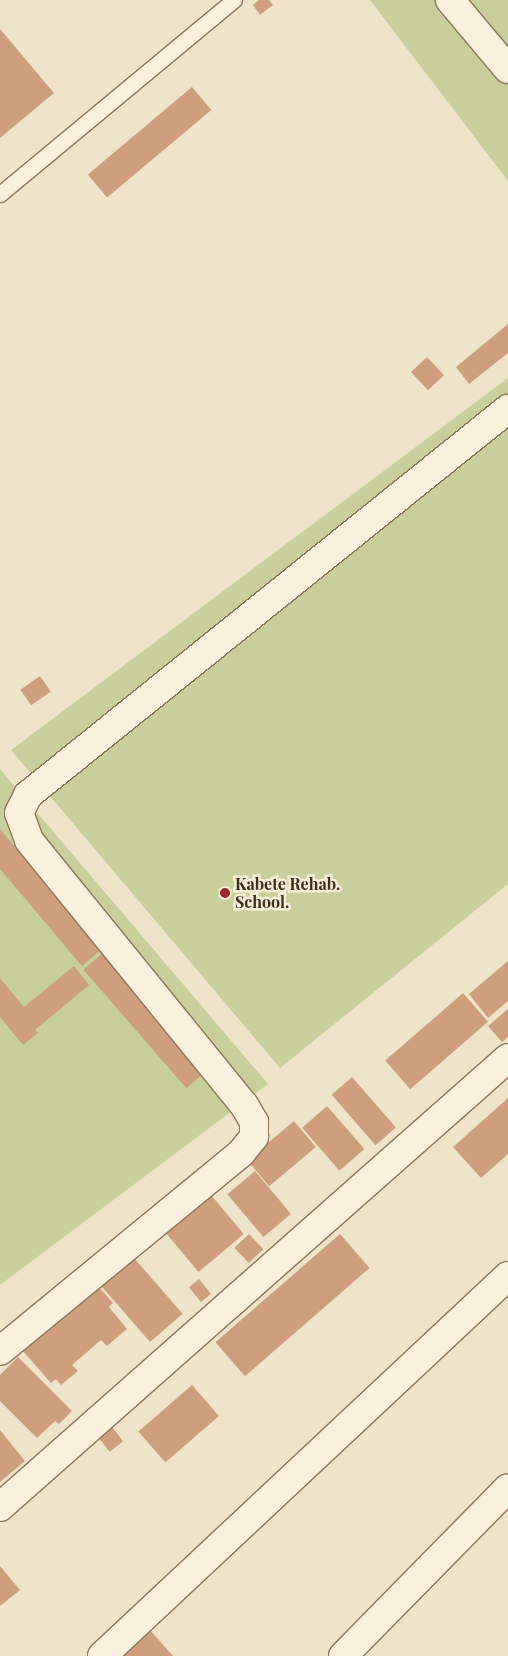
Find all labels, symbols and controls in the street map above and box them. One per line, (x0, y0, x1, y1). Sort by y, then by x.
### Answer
place label: Kabete Rehab. School. (235, 874, 340, 912)
marker: Kabete Rehab. School. (219, 887, 231, 899)

